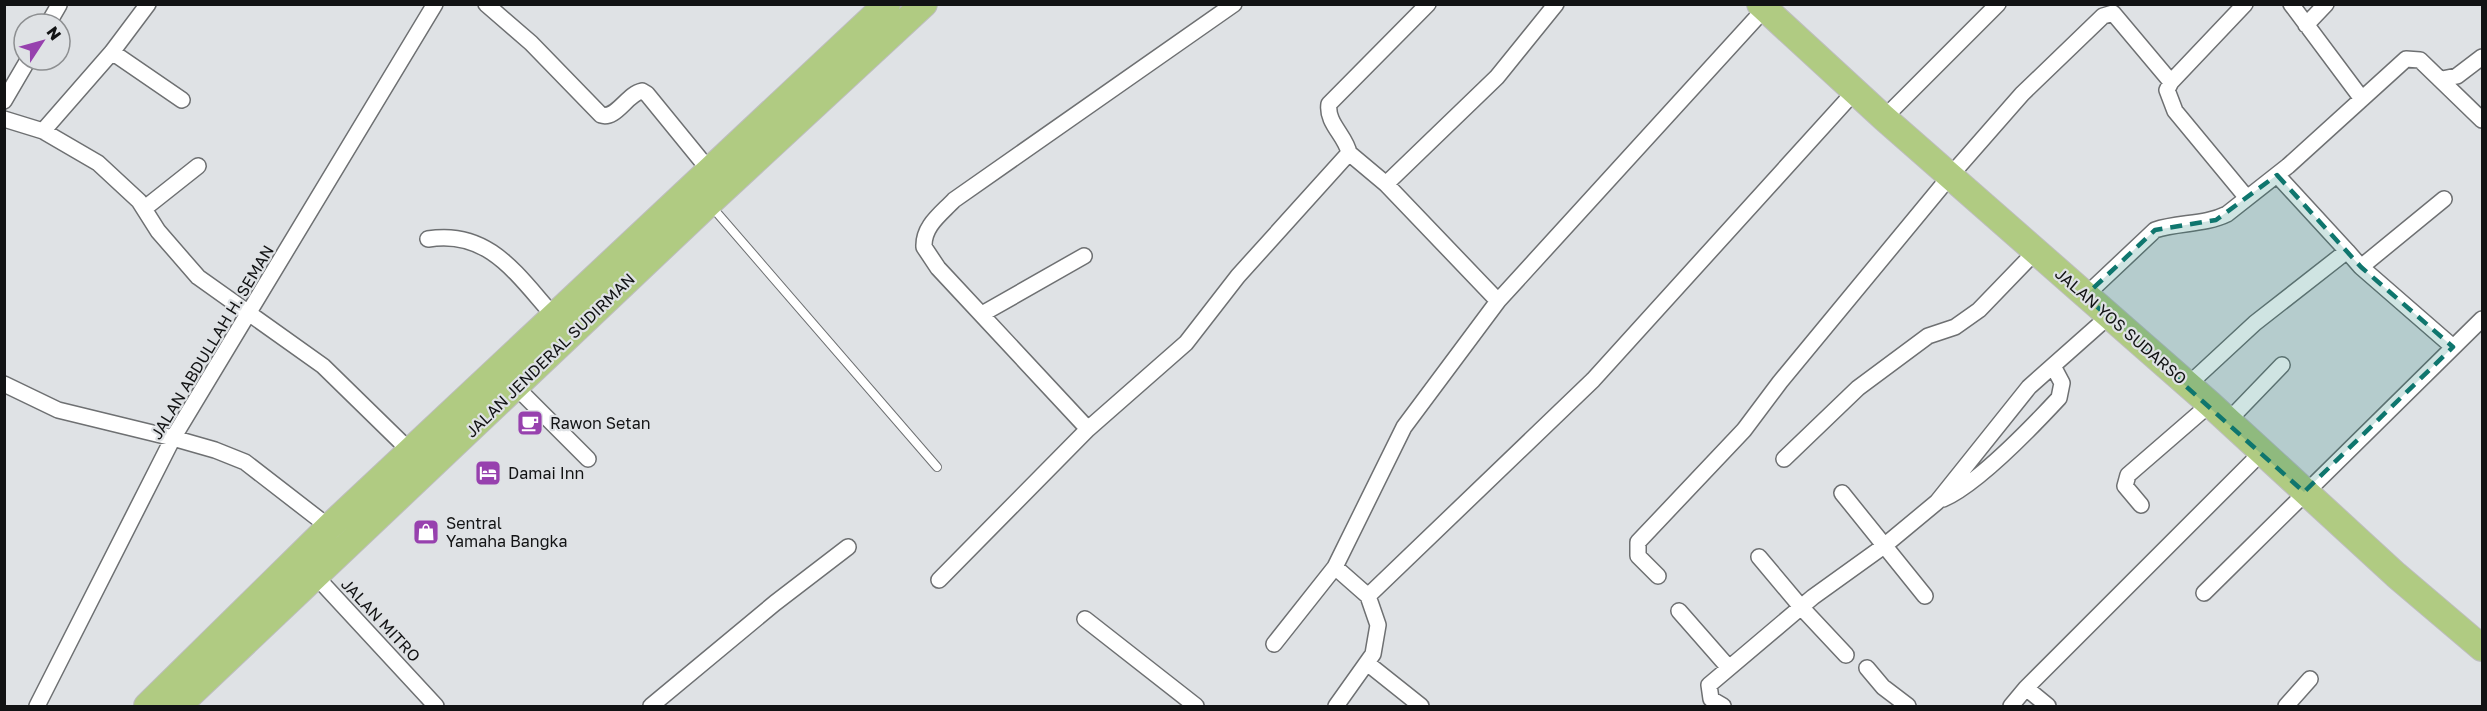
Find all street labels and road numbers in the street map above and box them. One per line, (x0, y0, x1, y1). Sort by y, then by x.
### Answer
street label: JALAN ABDULLAH H. SEMAN (146, 241, 278, 443)
street label: JALAN YOS SUDARSO (2051, 263, 2191, 389)
street label: JALAN JENDERAL SUDIRMAN (461, 269, 639, 441)
street label: JALAN MITRO (337, 574, 425, 666)

